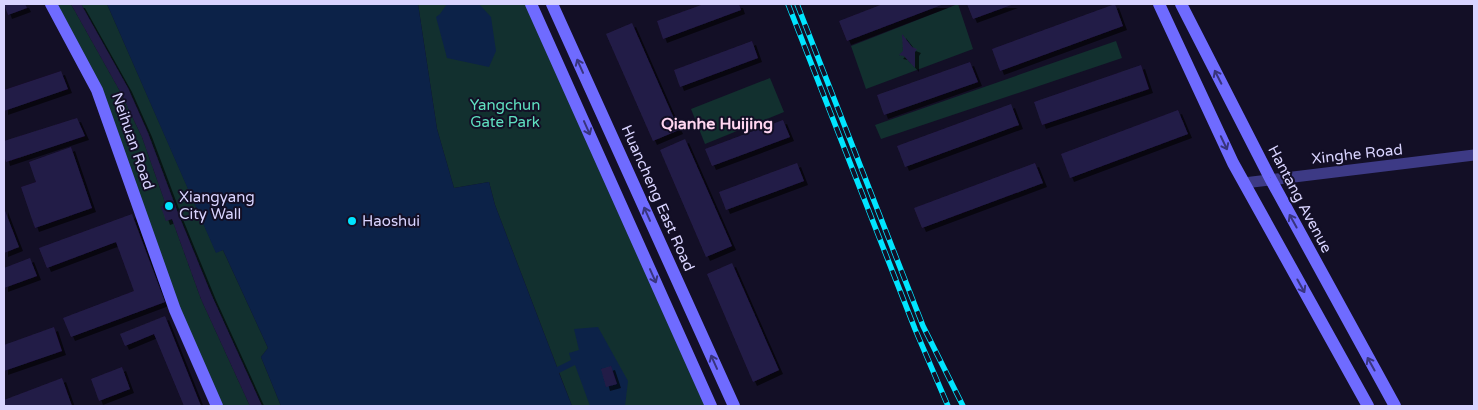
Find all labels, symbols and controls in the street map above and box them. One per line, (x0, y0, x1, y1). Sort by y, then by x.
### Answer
one-way arrow (575, 59, 584, 74)
one-way arrow (1213, 70, 1222, 85)
street label: Neihuan Road (108, 90, 158, 192)
park label: Yangchun Gate Park (470, 96, 540, 131)
district label: Qianhe Huijing (661, 114, 773, 134)
one-way arrow (582, 120, 592, 135)
street label: Huancheng East Road (618, 122, 698, 274)
one-way arrow (1220, 135, 1229, 150)
street label: Xinghe Road (1310, 140, 1404, 168)
street label: Hantang Avenue (1264, 142, 1336, 256)
place label: Xiangyang City Wall (179, 188, 255, 223)
marker: Xiangyang City Wall (163, 200, 175, 212)
one-way arrow (641, 207, 651, 222)
place label: Haoshui (362, 212, 420, 230)
one-way arrow (1288, 214, 1297, 229)
marker: Haoshui (346, 215, 358, 227)
one-way arrow (649, 268, 658, 283)
one-way arrow (1297, 278, 1307, 293)
one-way arrow (708, 355, 718, 370)
one-way arrow (1366, 357, 1376, 371)

